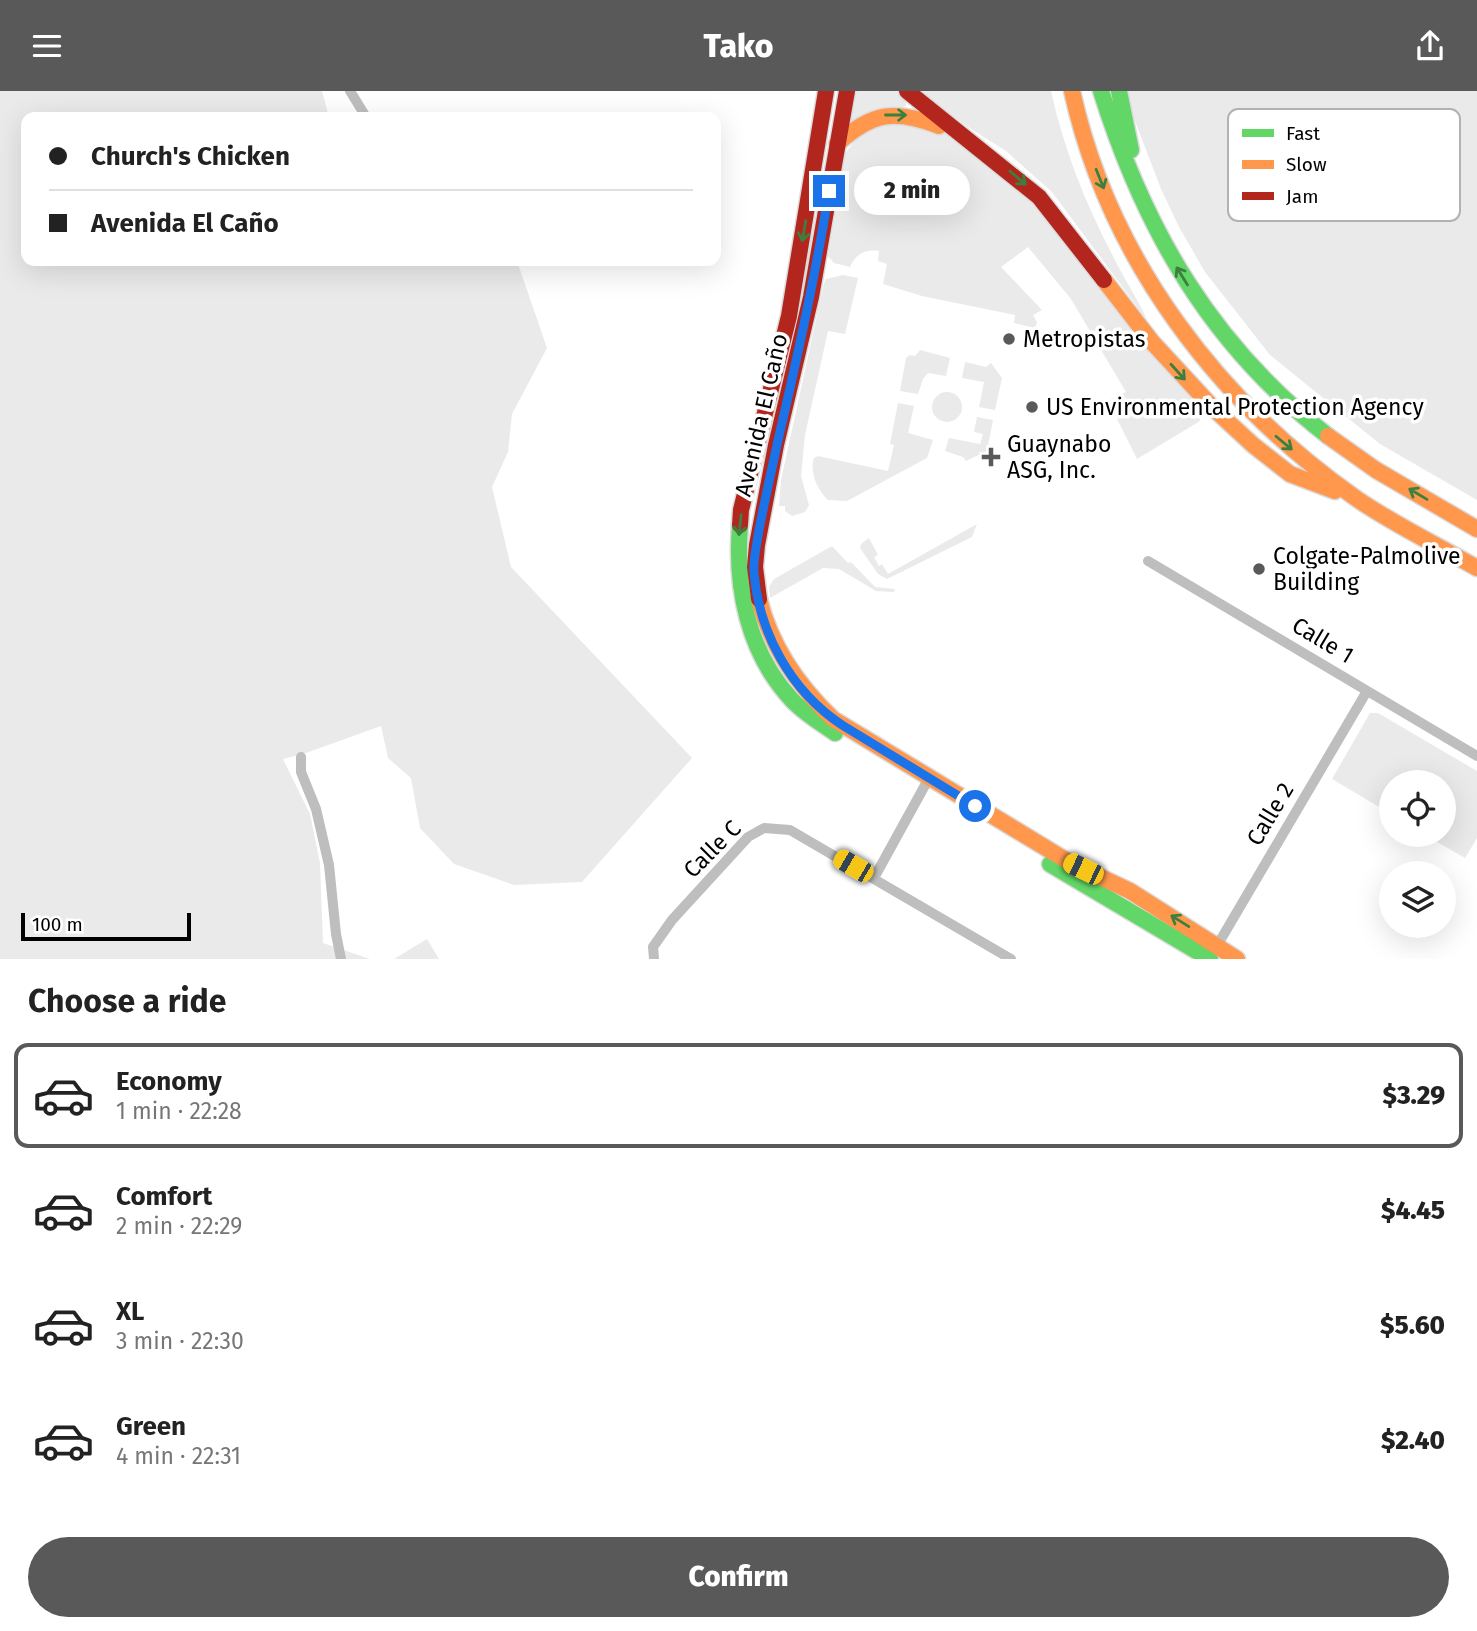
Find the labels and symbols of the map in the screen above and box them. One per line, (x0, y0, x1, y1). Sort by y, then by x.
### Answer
one-way arrow (884, 108, 907, 122)
legend (1228, 109, 1460, 221)
text: Fast (1286, 122, 1320, 145)
text: Slow (1286, 153, 1327, 176)
callout: 2 min (854, 167, 969, 215)
one-way arrow (1094, 168, 1107, 190)
one-way arrow (1008, 171, 1026, 186)
route end (813, 175, 845, 207)
text: Jam (1286, 185, 1318, 208)
one-way arrow (797, 219, 810, 242)
one-way arrow (1175, 266, 1189, 286)
place label: Metropistas (1023, 325, 1145, 353)
street label: Avenida El Caño (729, 331, 793, 499)
marker: Metropistas (1001, 331, 1017, 347)
one-way arrow (1170, 363, 1187, 380)
place label: US Environmental Protection Agency (1046, 393, 1425, 421)
marker: US Environmental Protection Agency (1024, 399, 1040, 415)
place label: Guaynabo ASG, Inc. (1007, 430, 1111, 484)
one-way arrow (1275, 435, 1293, 450)
marker: Guaynabo ASG, Inc. (981, 447, 1001, 467)
one-way arrow (1409, 487, 1429, 501)
one-way arrow (733, 513, 746, 536)
place label: Colgate-Palmolive Building (1273, 542, 1461, 596)
marker: Colgate-Palmolive Building (1251, 561, 1267, 577)
street label: Calle 1 (1287, 611, 1359, 669)
street label: Calle 2 (1240, 778, 1300, 850)
route start (959, 790, 991, 822)
street label: Calle C (677, 814, 747, 884)
car (830, 846, 877, 886)
car (1060, 850, 1107, 888)
scale bar (21, 910, 191, 942)
one-way arrow (1171, 914, 1191, 928)

